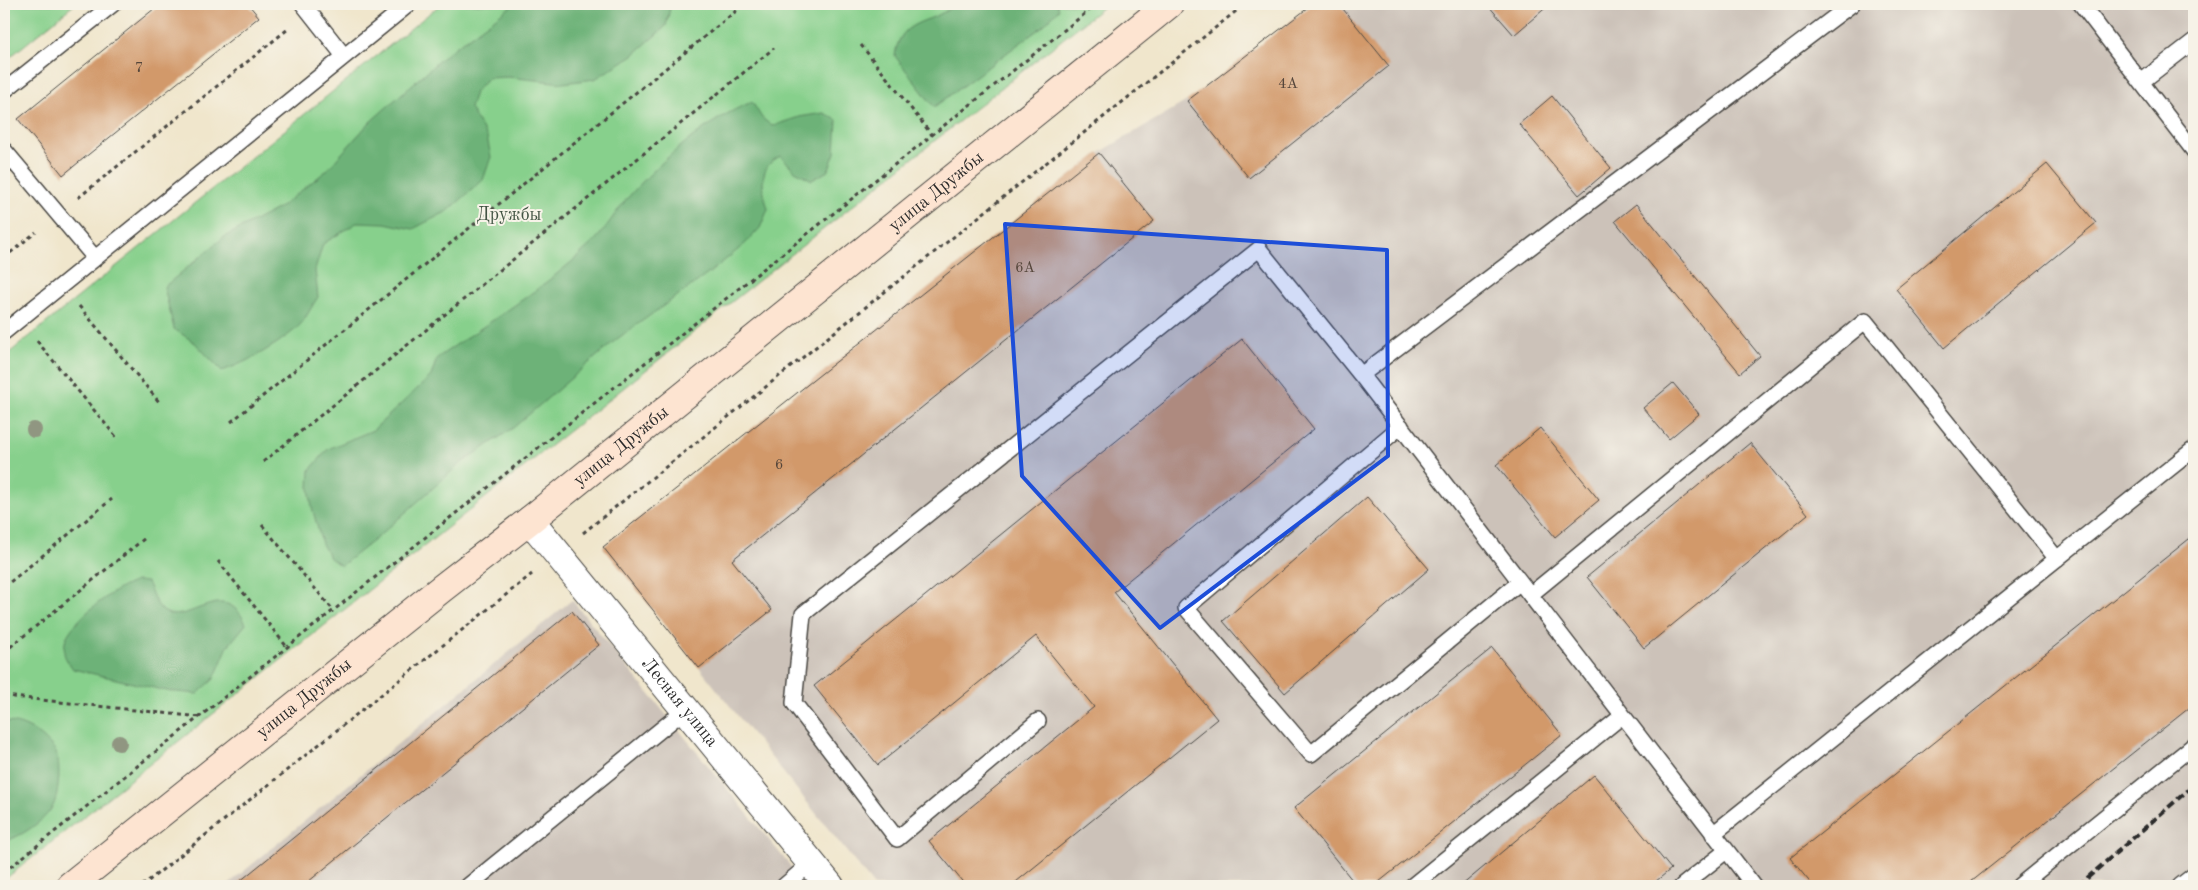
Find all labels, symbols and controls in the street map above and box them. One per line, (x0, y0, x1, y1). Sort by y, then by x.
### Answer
house number: 7 (135, 61, 143, 76)
house number: 4А (1278, 77, 1299, 92)
street label: улица Дружбы (885, 148, 987, 235)
park label: Дружбы (477, 206, 542, 224)
house number: 6А (1015, 261, 1036, 276)
street label: улица Дружбы (570, 403, 672, 490)
house number: 6 (775, 458, 783, 473)
street label: Лесная улица (638, 654, 721, 751)
street label: улица Дружбы (253, 655, 355, 742)

